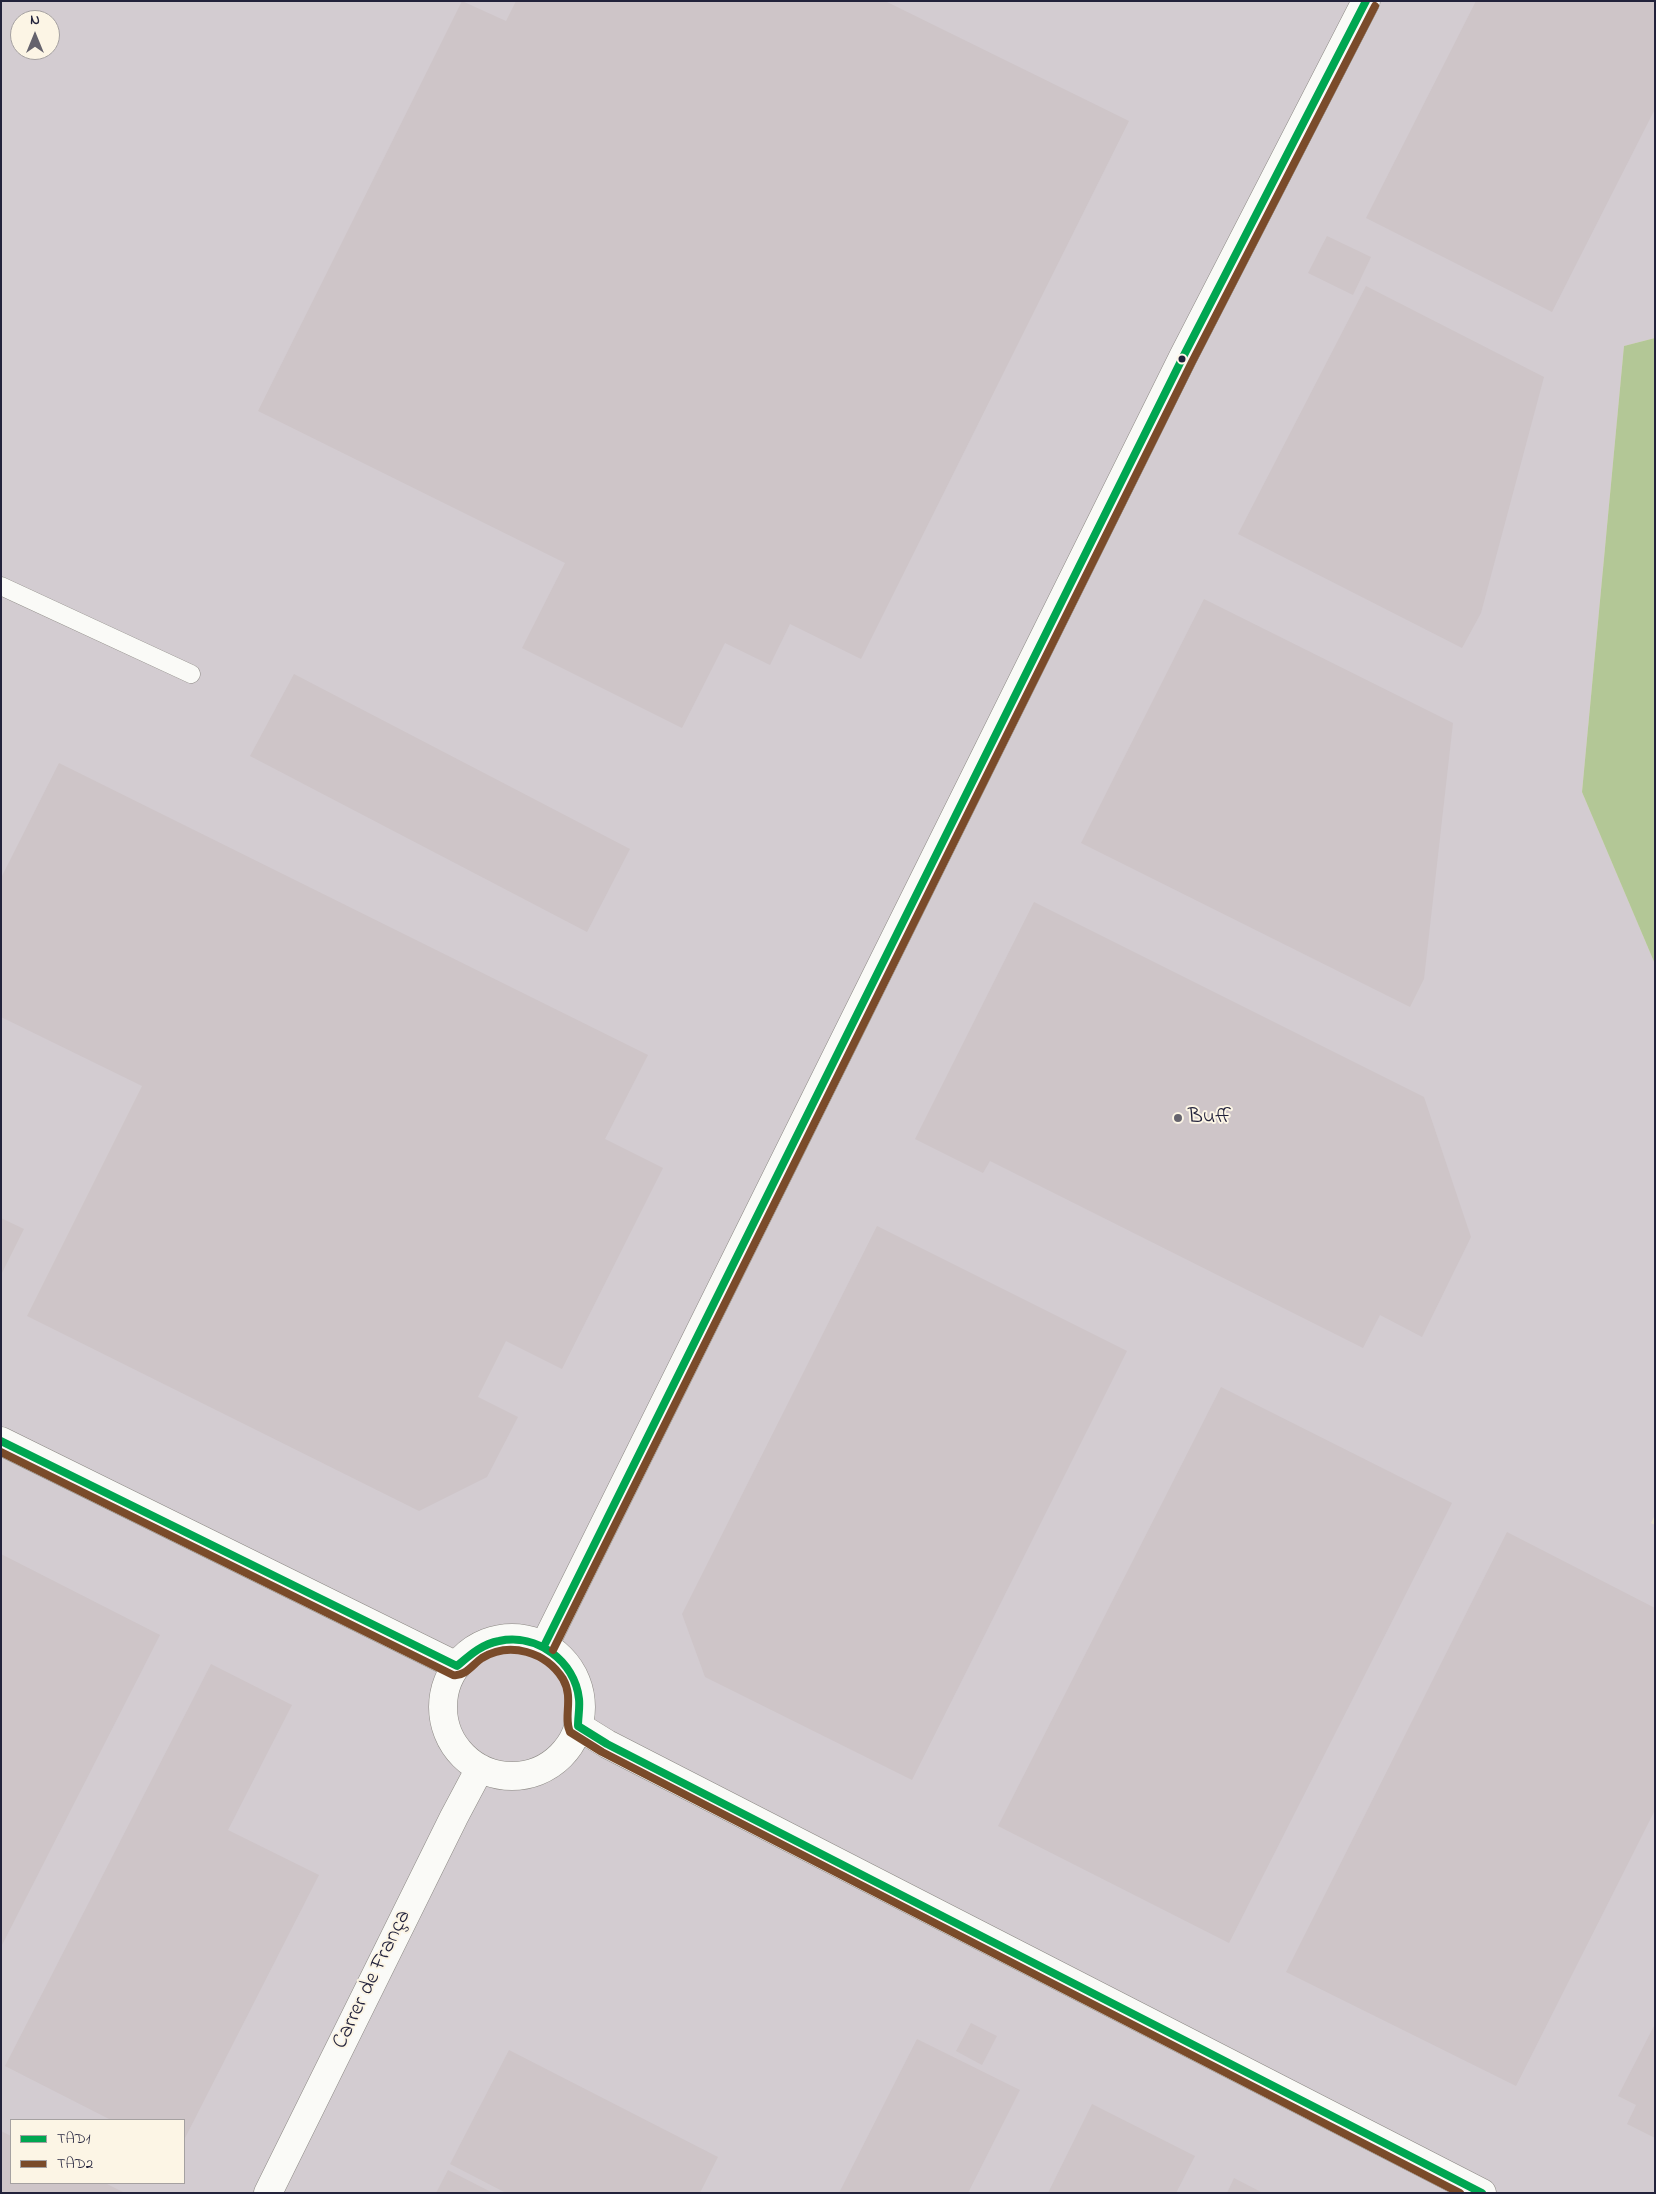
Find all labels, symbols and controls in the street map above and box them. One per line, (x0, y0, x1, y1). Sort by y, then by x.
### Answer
north arrow (10, 10, 60, 60)
text: N (30, 10, 40, 31)
unlabelled marker (1177, 354, 1187, 364)
place label: Buff (1188, 1105, 1231, 1131)
marker: Buff (1172, 1112, 1184, 1124)
street label: Carrer de França (328, 1906, 418, 2054)
legend (10, 2119, 185, 2184)
text: TAD1 (57, 2128, 91, 2150)
text: TAD2 (57, 2153, 93, 2175)

